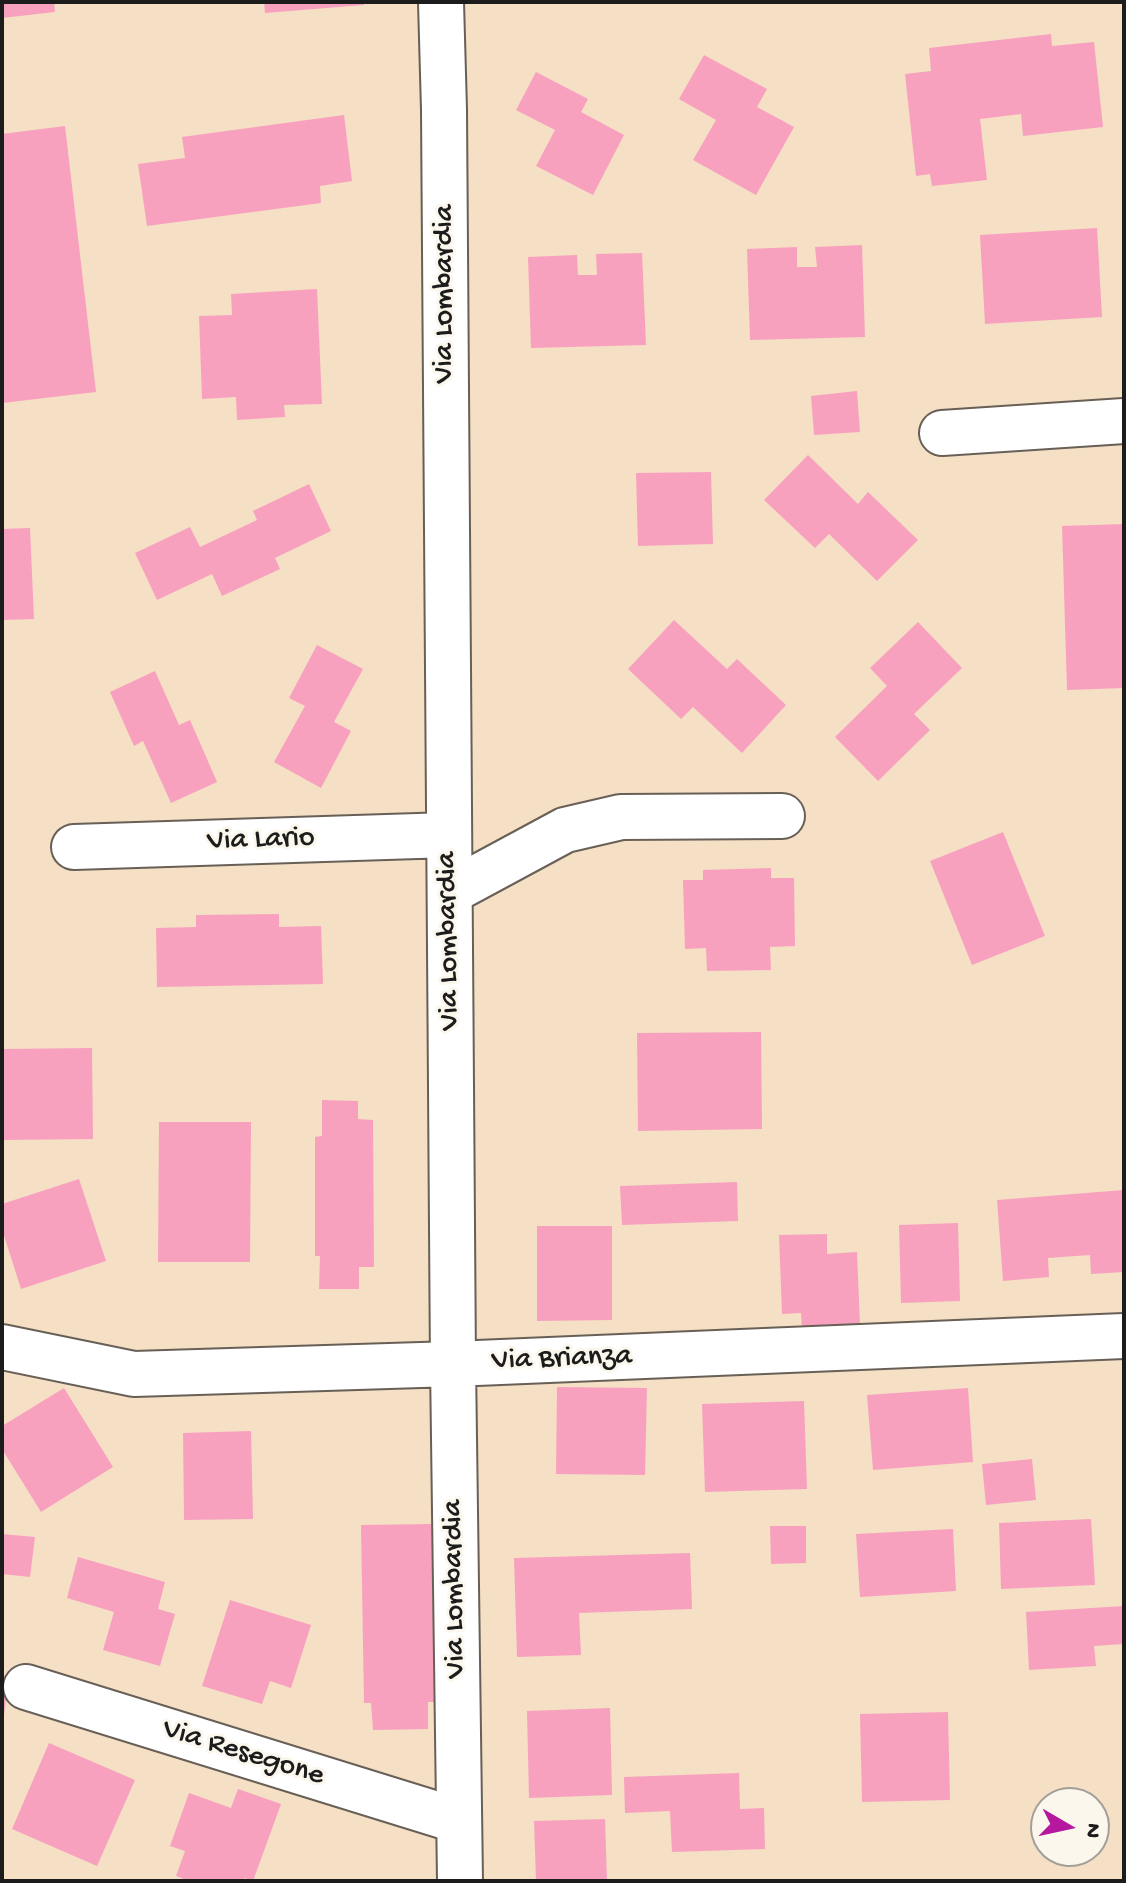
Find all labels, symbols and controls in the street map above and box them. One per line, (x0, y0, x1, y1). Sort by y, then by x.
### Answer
street label: Via Lombardia (428, 205, 464, 383)
street label: Via Lario (207, 821, 315, 861)
street label: Via Lombardia (430, 851, 470, 1031)
street label: Via Brianza (491, 1340, 633, 1380)
street label: Via Lombardia (436, 1499, 476, 1679)
street label: Via Resegone (158, 1712, 328, 1796)
north arrow (1030, 1787, 1110, 1867)
text: N (1078, 1821, 1106, 1840)

